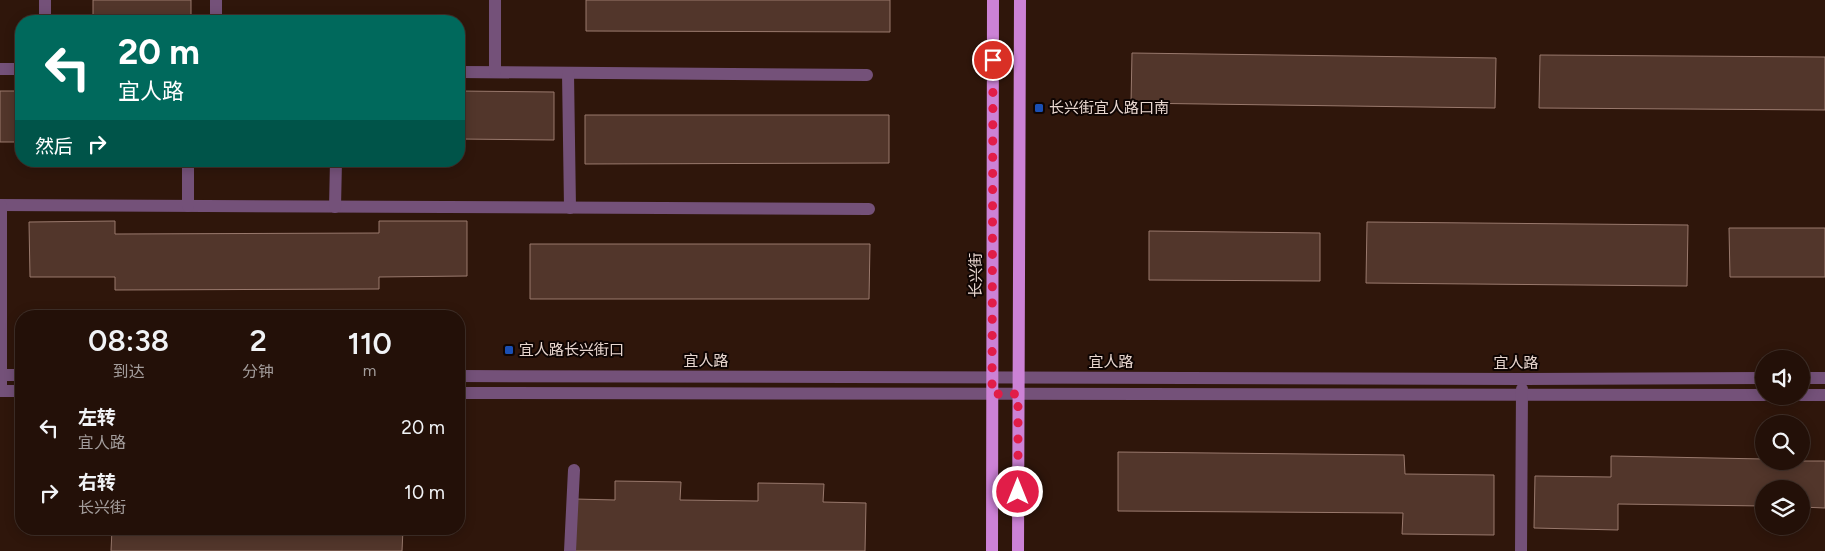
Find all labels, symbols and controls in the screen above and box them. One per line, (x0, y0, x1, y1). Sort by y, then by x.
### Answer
text: 20 m (118, 31, 200, 73)
icon: left (35, 35, 100, 100)
pin (972, 39, 1014, 81)
icon: arrive (979, 46, 1007, 74)
text: 宜人路 (118, 78, 184, 105)
place label: 长兴街宜人路口南 (1049, 99, 1169, 117)
marker: 长兴街宜人路口南 (1033, 102, 1045, 114)
icon: right (83, 130, 111, 158)
text: 然后 (35, 135, 73, 158)
street label: 长兴街 (967, 252, 985, 298)
text: 08:38 (88, 322, 169, 359)
text: 2 (250, 322, 267, 359)
text: 110 (347, 325, 392, 362)
place label: 宜人路长兴街口 (519, 341, 624, 359)
marker: 宜人路长兴街口 (503, 344, 515, 356)
map controls (1755, 350, 1810, 535)
button: sound (1755, 350, 1810, 405)
street label: 宜人路 (683, 352, 729, 370)
street label: 宜人路 (1088, 353, 1134, 371)
street label: 宜人路 (1493, 354, 1539, 372)
text: m (363, 361, 376, 380)
text: 到达 (113, 362, 145, 381)
text: 分钟 (242, 362, 274, 381)
text: 左转 (78, 406, 116, 429)
icon: left (35, 414, 63, 442)
button: search (1755, 415, 1810, 470)
text: 20 m (401, 416, 445, 439)
text: 宜人路 (78, 433, 126, 452)
position arrow (991, 465, 1043, 517)
text: 右转 (78, 471, 116, 494)
icon: right (35, 479, 63, 507)
button: layers (1755, 480, 1810, 535)
text: 10 m (404, 481, 445, 504)
text: 长兴街 (78, 498, 126, 517)

